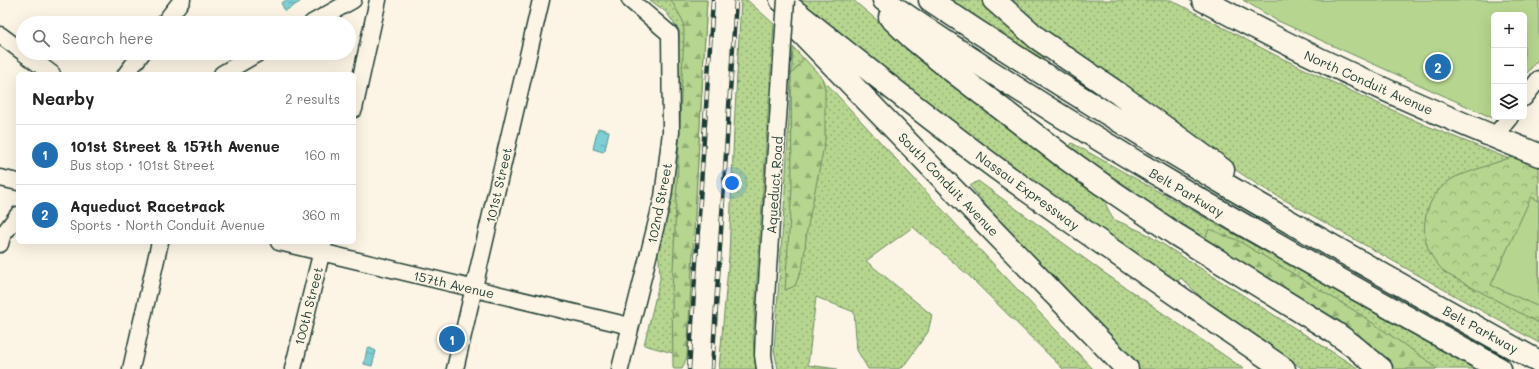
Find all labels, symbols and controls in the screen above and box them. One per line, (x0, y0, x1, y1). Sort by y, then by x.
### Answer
map controls (1491, 12, 1527, 120)
button: + (1491, 12, 1527, 48)
search box (16, 16, 356, 60)
icon: search (30, 27, 52, 49)
text: Search here (62, 28, 153, 48)
street label: North Conduit Avenue (1302, 46, 1436, 118)
button: − (1491, 48, 1527, 84)
pin: 2 (1425, 52, 1451, 82)
button: layers (1491, 84, 1527, 120)
text: Nearby (32, 87, 94, 109)
text: 2 results (285, 90, 340, 107)
street label: South Conduit Avenue (895, 129, 1003, 239)
text: 101st Street & 157th Avenue (70, 136, 280, 156)
street label: Aqueduct Road (762, 136, 786, 234)
street label: 101st Street (481, 145, 515, 225)
text: 1 (42, 146, 48, 163)
text: 160 m (304, 146, 340, 163)
street label: Nassau Expressway (973, 147, 1083, 233)
text: Bus stop · 101st Street (70, 156, 215, 173)
street label: 102nd Street (643, 161, 675, 245)
street label: Belt Parkway (1146, 164, 1228, 220)
your location (722, 173, 742, 193)
text: Aqueduct Racetrack (70, 196, 225, 216)
text: 2 (41, 206, 49, 223)
text: 360 m (302, 206, 340, 223)
text: Sports · North Conduit Avenue (70, 216, 265, 233)
street label: 100th Street (290, 265, 326, 347)
street label: 157th Avenue (412, 266, 496, 302)
street label: Belt Parkway (1440, 301, 1522, 357)
pin: 1 (439, 324, 465, 354)

